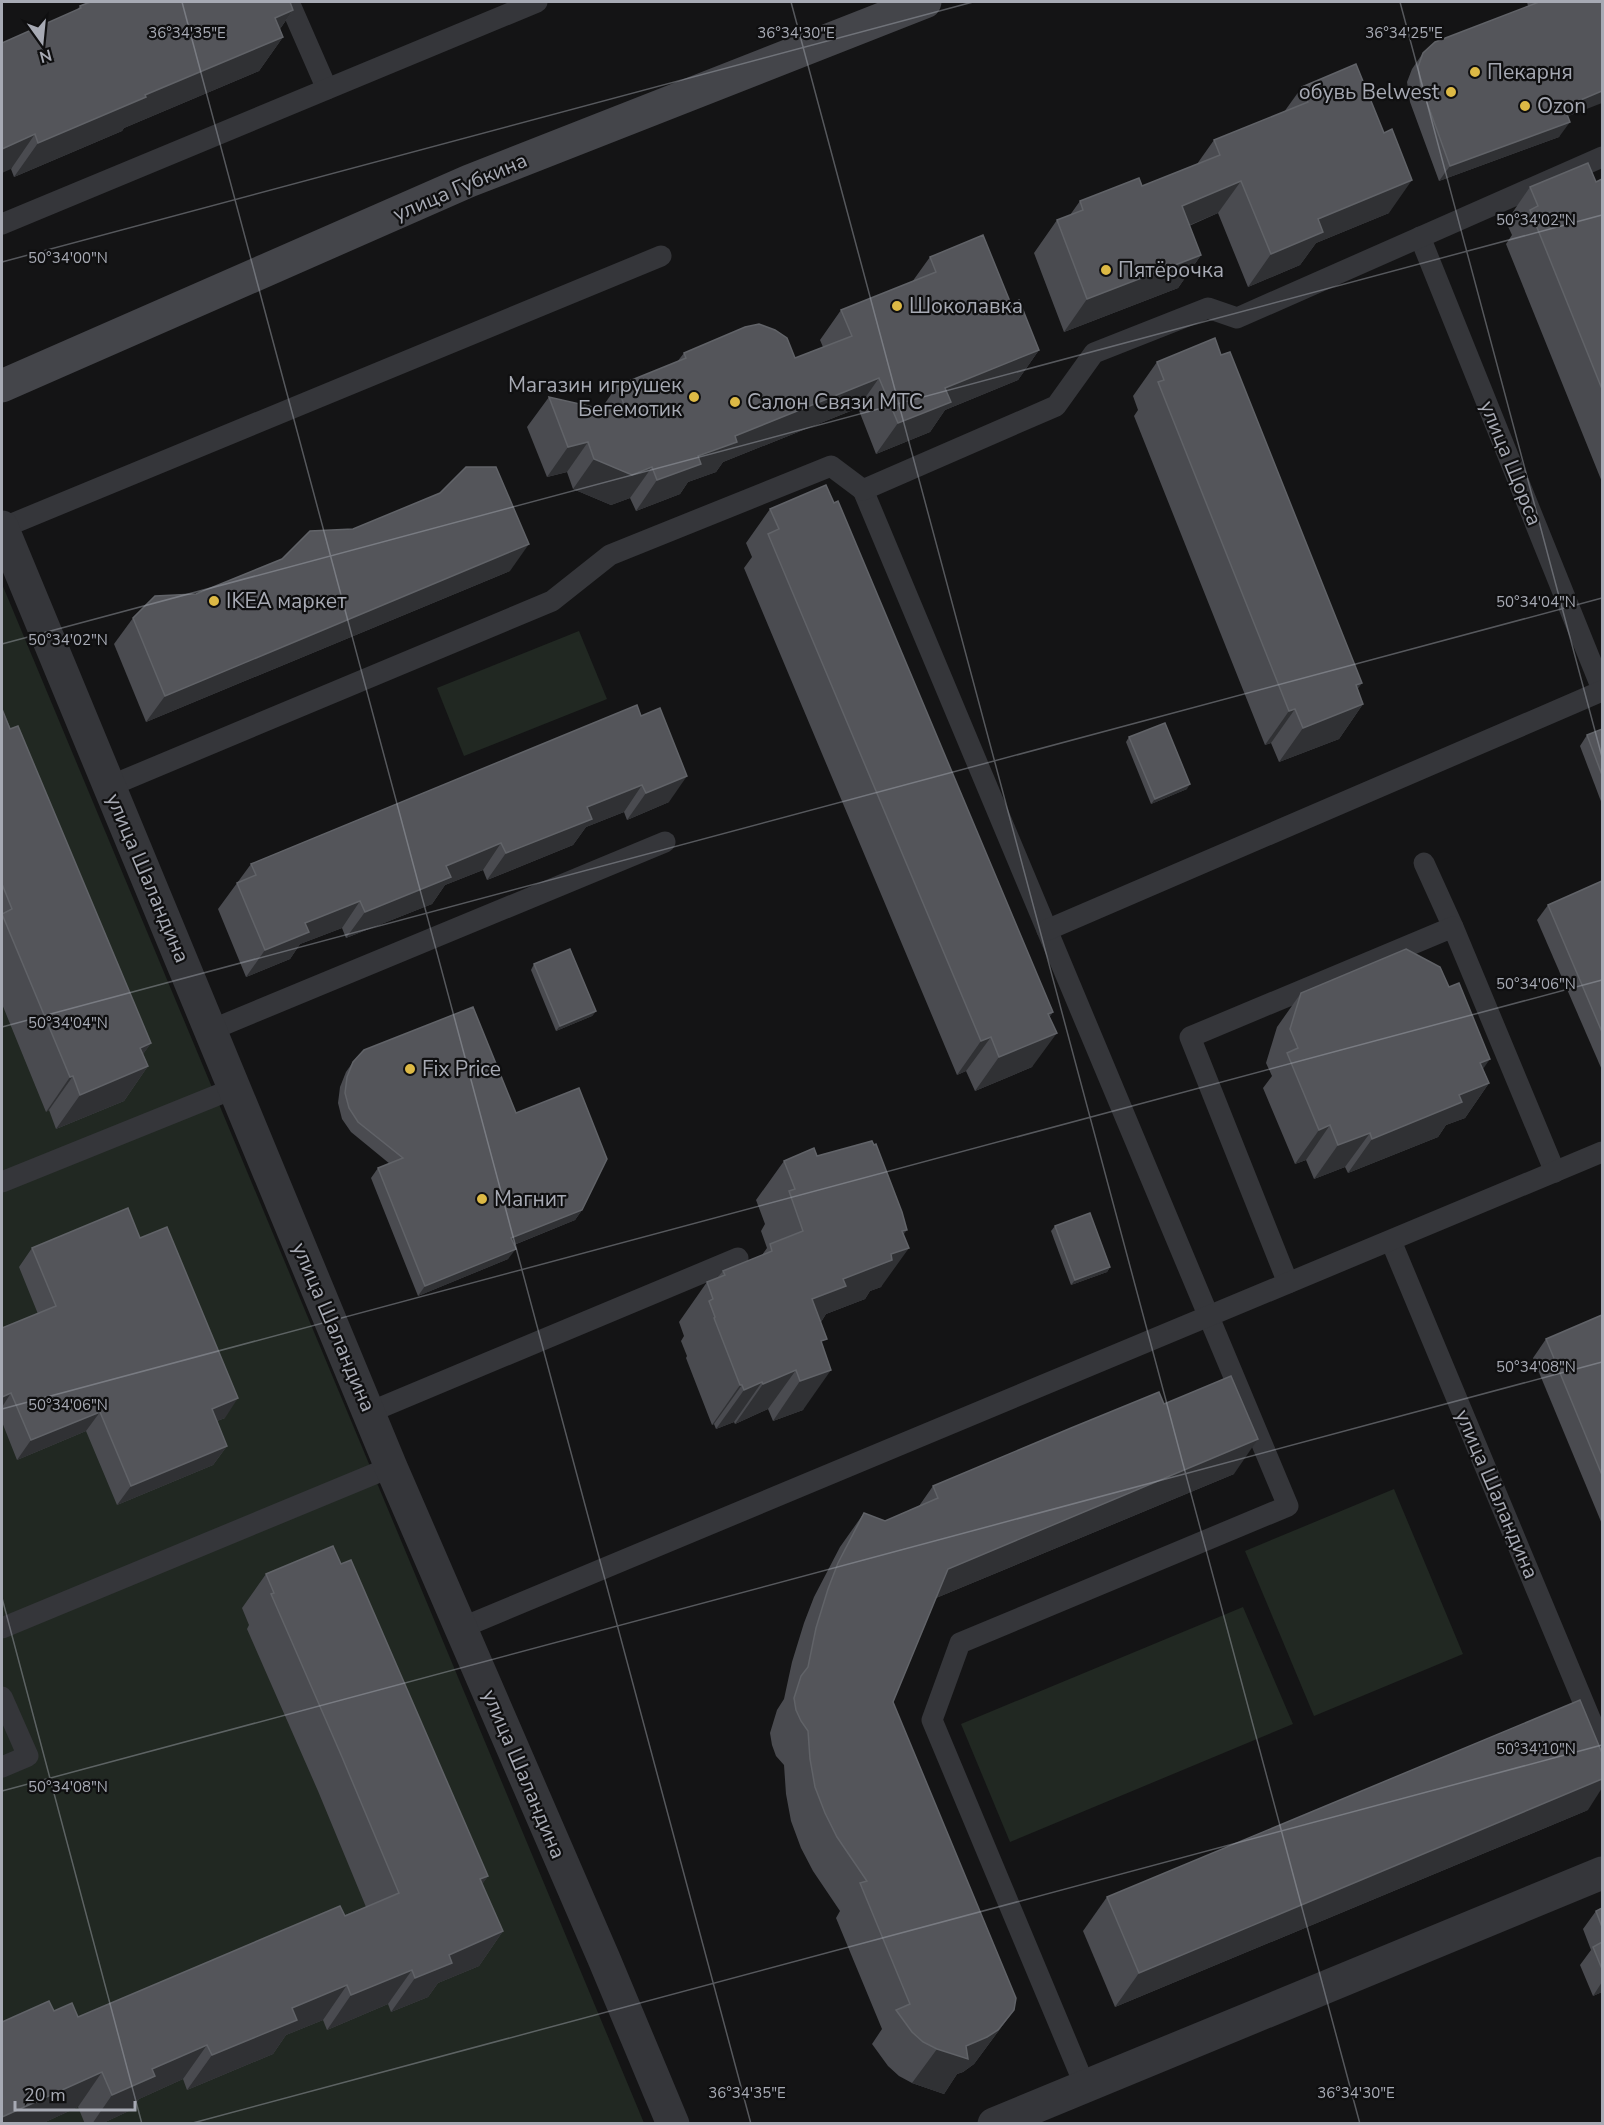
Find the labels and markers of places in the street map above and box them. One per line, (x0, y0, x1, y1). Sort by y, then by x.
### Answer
place label: Пекарня (1487, 58, 1573, 86)
marker: Пекарня (1468, 65, 1482, 79)
place label: обувь Belwest (1299, 78, 1440, 106)
marker: обувь Belwest (1444, 85, 1458, 99)
place label: Ozon (1537, 92, 1586, 120)
marker: Ozon (1518, 99, 1532, 113)
place label: Пятёрочка (1118, 256, 1224, 284)
marker: Пятёрочка (1099, 263, 1113, 277)
place label: Шоколавка (909, 292, 1023, 320)
marker: Шоколавка (890, 299, 904, 313)
place label: Магазин игрушек Бегемотик (508, 371, 683, 423)
place label: Салон Связи МТС (747, 388, 923, 416)
marker: Магазин игрушек Бегемотик (687, 390, 701, 404)
marker: Салон Связи МТС (728, 395, 742, 409)
place label: IKEA маркет (226, 587, 347, 615)
marker: IKEA маркет (207, 594, 221, 608)
place label: Fix Price (422, 1055, 501, 1083)
marker: Fix Price (403, 1062, 417, 1076)
place label: Магнит (494, 1185, 567, 1213)
marker: Магнит (475, 1192, 489, 1206)

